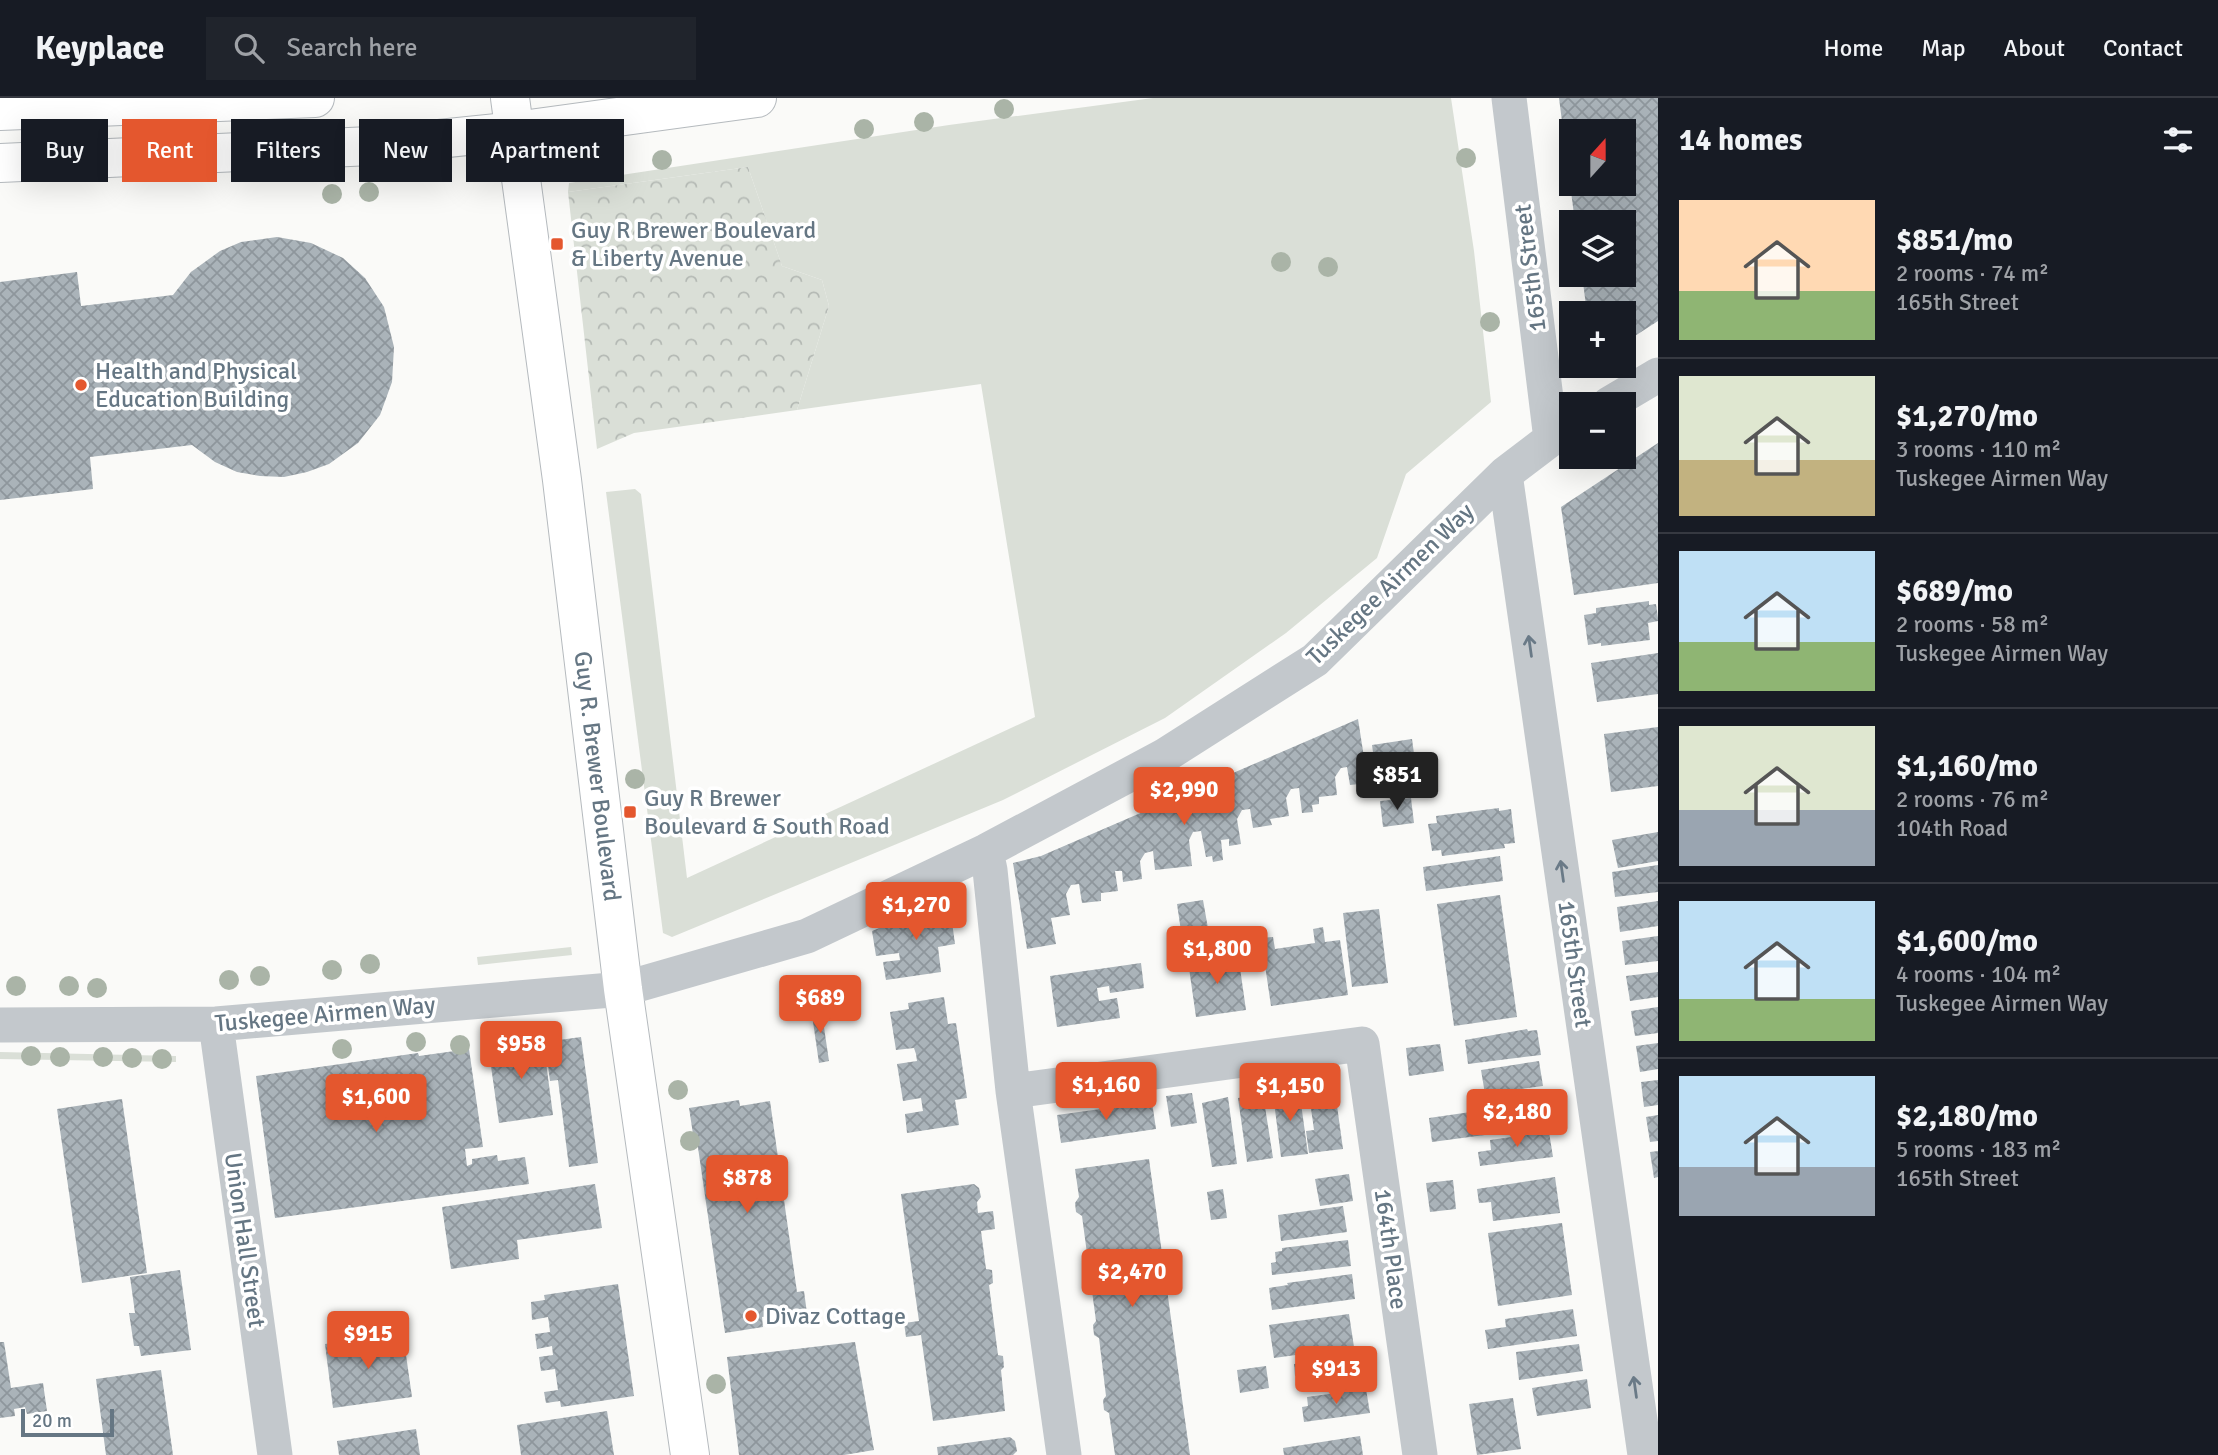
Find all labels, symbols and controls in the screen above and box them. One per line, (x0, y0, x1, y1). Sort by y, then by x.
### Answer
search box (206, 17, 696, 80)
text: Keyplace (35, 28, 164, 69)
icon: search (230, 29, 268, 67)
text: Search here (286, 32, 418, 64)
text: Home (1823, 33, 1883, 63)
text: Map (1921, 33, 1966, 63)
text: About (2004, 33, 2065, 63)
text: Contact (2103, 33, 2183, 63)
chip: Buy (21, 119, 108, 182)
chip: Rent (122, 119, 217, 182)
chip: Filters (231, 119, 345, 182)
chip: New (359, 119, 452, 182)
chip: Apartment (466, 119, 624, 182)
north arrow (1559, 119, 1636, 196)
map controls (1559, 119, 1636, 469)
icon: filters (2159, 121, 2197, 159)
text: 14 homes (1679, 122, 1802, 159)
street label: 165th Street (1507, 203, 1553, 333)
button: layers (1559, 210, 1636, 287)
place label: Guy R Brewer Boulevard & Liberty Avenue (571, 215, 816, 273)
text: $851/mo (1896, 222, 2013, 259)
icon: home (1735, 228, 1819, 312)
marker: Guy R Brewer Boulevard & Liberty Avenue (549, 236, 565, 252)
text: 2 rooms · 74 m² (1896, 259, 2049, 288)
text: 165th Street (1896, 288, 2019, 317)
button: + (1559, 301, 1636, 378)
place label: Health and Physical Education Building (95, 356, 297, 414)
marker: Health and Physical Education Building (73, 377, 89, 393)
button: − (1559, 392, 1636, 469)
text: $1,270/mo (1896, 398, 2038, 435)
icon: home (1735, 404, 1819, 488)
text: 3 rooms · 110 m² (1896, 435, 2061, 464)
text: Tuskegee Airmen Way (1896, 464, 2108, 493)
street label: Tuskegee Airmen Way (1300, 496, 1480, 672)
text: $689/mo (1896, 573, 2013, 610)
icon: home (1735, 579, 1819, 663)
text: 2 rooms · 58 m² (1896, 610, 2049, 639)
one-way arrow (1523, 635, 1536, 658)
text: Tuskegee Airmen Way (1896, 639, 2108, 668)
street label: Guy R. Brewer Boulevard (568, 650, 627, 903)
text: $1,160/mo (1896, 748, 2038, 785)
pin: $851 (1356, 752, 1438, 812)
icon: home (1735, 754, 1819, 838)
text: $851 (1372, 760, 1422, 789)
pin: $2,990 (1127, 768, 1241, 827)
text: $2,990 (1150, 775, 1218, 804)
place label: Guy R Brewer Boulevard & South Road (644, 783, 890, 841)
text: 2 rooms · 76 m² (1896, 785, 2049, 814)
marker: Guy R Brewer Boulevard & South Road (622, 804, 638, 820)
text: 104th Road (1896, 814, 2008, 843)
one-way arrow (1555, 860, 1568, 883)
pin: $1,270 (859, 882, 973, 942)
text: $1,270 (882, 890, 950, 919)
street label: 165th Street (1551, 898, 1599, 1030)
text: $1,600/mo (1896, 923, 2038, 960)
pin: $1,800 (1160, 926, 1274, 986)
icon: home (1735, 929, 1819, 1013)
text: $1,800 (1183, 934, 1251, 963)
text: 4 rooms · 104 m² (1896, 960, 2061, 989)
pin: $689 (779, 976, 861, 1035)
text: $689 (795, 983, 845, 1012)
street label: Tuskegee Airmen Way (214, 989, 436, 1039)
text: Tuskegee Airmen Way (1896, 989, 2108, 1018)
pin: $958 (480, 1021, 562, 1081)
text: $958 (496, 1029, 546, 1058)
pin: $1,160 (1049, 1062, 1163, 1122)
pin: $1,150 (1233, 1063, 1347, 1123)
text: $1,160 (1072, 1070, 1140, 1099)
text: $1,150 (1256, 1071, 1324, 1100)
pin: $1,600 (319, 1074, 433, 1134)
text: $1,600 (342, 1082, 410, 1111)
pin: $2,180 (1460, 1090, 1574, 1149)
text: $2,180 (1483, 1097, 1551, 1126)
text: $2,180/mo (1896, 1098, 2038, 1135)
icon: home (1735, 1104, 1819, 1188)
text: 5 rooms · 183 m² (1896, 1135, 2061, 1164)
street label: Union Hall Street (218, 1151, 272, 1329)
pin: $878 (706, 1156, 788, 1215)
text: $878 (722, 1163, 772, 1192)
text: 165th Street (1896, 1164, 2019, 1193)
street label: 164th Place (1368, 1187, 1414, 1311)
pin: $2,470 (1075, 1250, 1189, 1309)
text: $2,470 (1098, 1257, 1166, 1286)
place label: Divaz Cottage (765, 1301, 906, 1331)
marker: Divaz Cottage (743, 1308, 759, 1324)
pin: $915 (327, 1312, 409, 1371)
text: $915 (343, 1319, 393, 1348)
pin: $913 (1295, 1346, 1377, 1406)
text: $913 (1311, 1354, 1361, 1383)
one-way arrow (1629, 1377, 1642, 1399)
scale bar (21, 1406, 114, 1438)
text: 20 m (32, 1409, 72, 1433)

